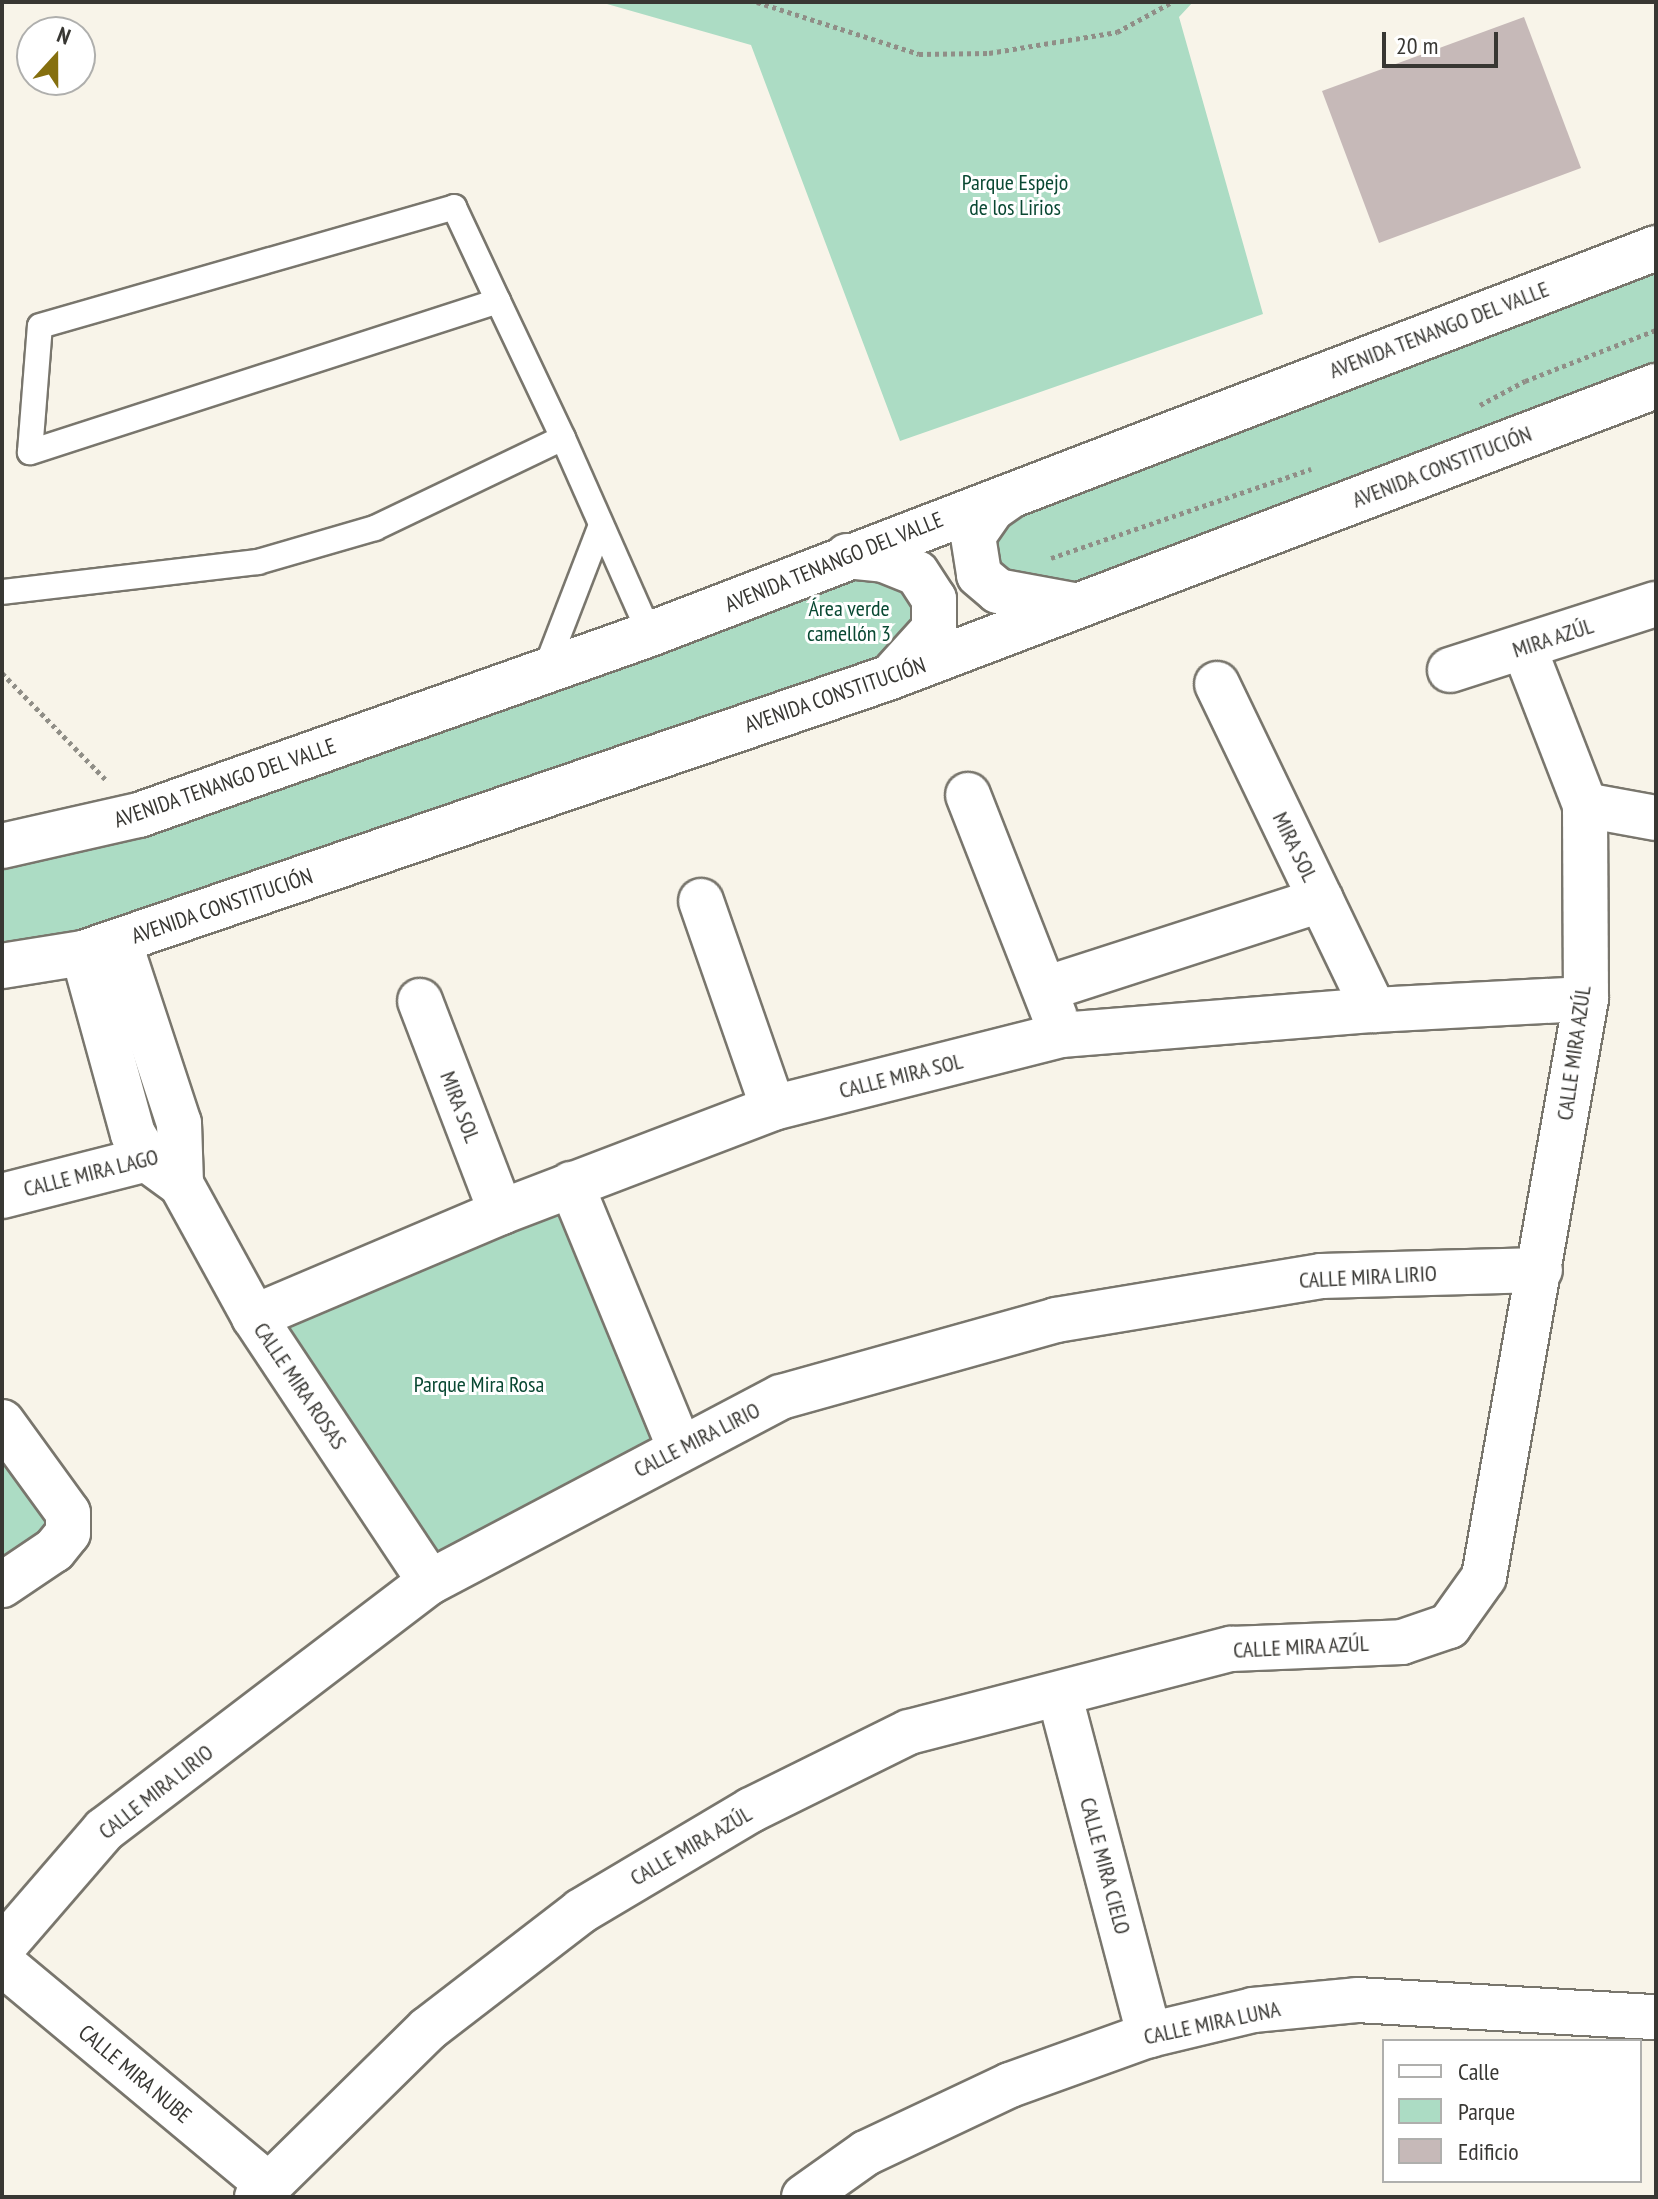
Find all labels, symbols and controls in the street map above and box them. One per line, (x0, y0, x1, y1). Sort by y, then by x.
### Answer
north arrow (16, 16, 96, 96)
scale bar (1386, 16, 1502, 66)
text: N (53, 20, 74, 51)
text: 20 m (1396, 30, 1438, 61)
park label: Parque Espejo de los Lirios (962, 169, 1068, 220)
street label: AVENIDA TENANGO DEL VALLE (1324, 275, 1554, 385)
street label: AVENIDA CONSTITUCIÓN (1348, 421, 1536, 513)
street label: AVENIDA TENANGO DEL VALLE (720, 506, 948, 618)
park label: Área verde camellón 3 (807, 595, 891, 646)
street label: MIRA AZÚL (1509, 612, 1597, 664)
street label: AVENIDA CONSTITUCIÓN (741, 651, 929, 739)
street label: AVENIDA TENANGO DEL VALLE (109, 732, 341, 834)
street label: MIRA SOL (1267, 808, 1323, 886)
street label: AVENIDA CONSTITUCIÓN (128, 862, 316, 950)
street label: CALLE MIRA AZÚL (1551, 983, 1597, 1123)
street label: CALLE MIRA SOL (836, 1048, 966, 1104)
street label: MIRA SOL (434, 1067, 486, 1147)
street label: CALLE MIRA LAGO (21, 1143, 161, 1203)
street label: CALLE MIRA LIRIO (1298, 1260, 1438, 1294)
street label: CALLE MIRA ROSAS (248, 1317, 352, 1455)
park label: Parque Mira Rosa (414, 1372, 544, 1398)
street label: CALLE MIRA LIRIO (629, 1397, 765, 1483)
street label: CALLE MIRA AZÚL (1232, 1630, 1370, 1664)
street label: CALLE MIRA LIRIO (93, 1739, 219, 1845)
street label: CALLE MIRA CIELO (1074, 1794, 1136, 1938)
street label: CALLE MIRA AZÚL (625, 1800, 757, 1892)
street label: CALLE MIRA LUNA (1141, 1996, 1283, 2050)
street label: CALLE MIRA NUBE (73, 2019, 197, 2129)
legend (1382, 2039, 1642, 2183)
text: Calle (1458, 2056, 1499, 2087)
text: Parque (1458, 2096, 1515, 2127)
text: Edificio (1458, 2136, 1519, 2167)

